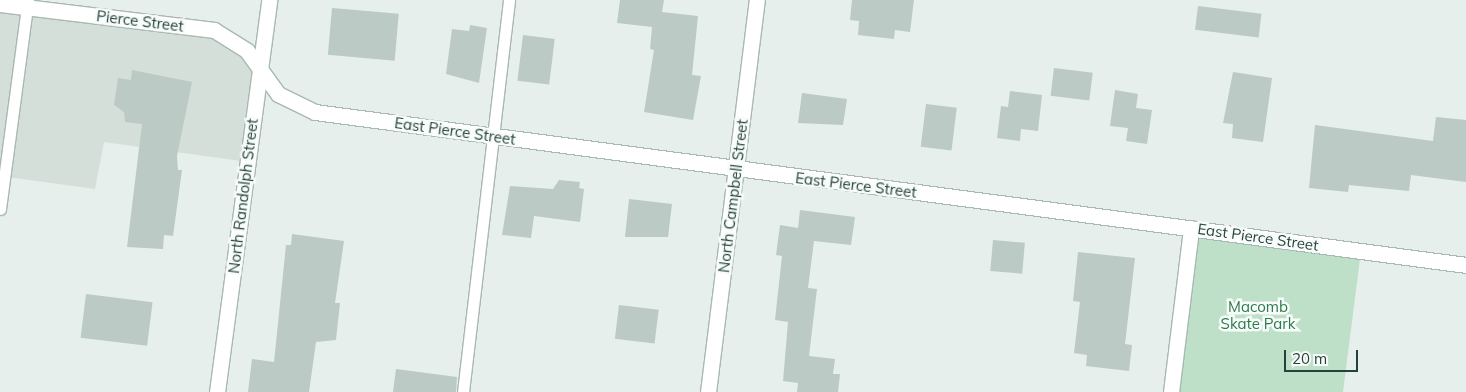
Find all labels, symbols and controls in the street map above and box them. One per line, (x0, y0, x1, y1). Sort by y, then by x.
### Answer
street label: Pierce Street (95, 7, 185, 35)
street label: East Pierce Street (393, 114, 517, 148)
street label: North Randolph Street (225, 117, 261, 275)
street label: North Campbell Street (715, 118, 751, 274)
street label: East Pierce Street (794, 169, 918, 201)
street label: East Pierce Street (1196, 220, 1320, 254)
park label: Macomb Skate Park (1221, 297, 1295, 332)
scale bar (1286, 340, 1360, 372)
text: 20 m (1292, 349, 1327, 368)

